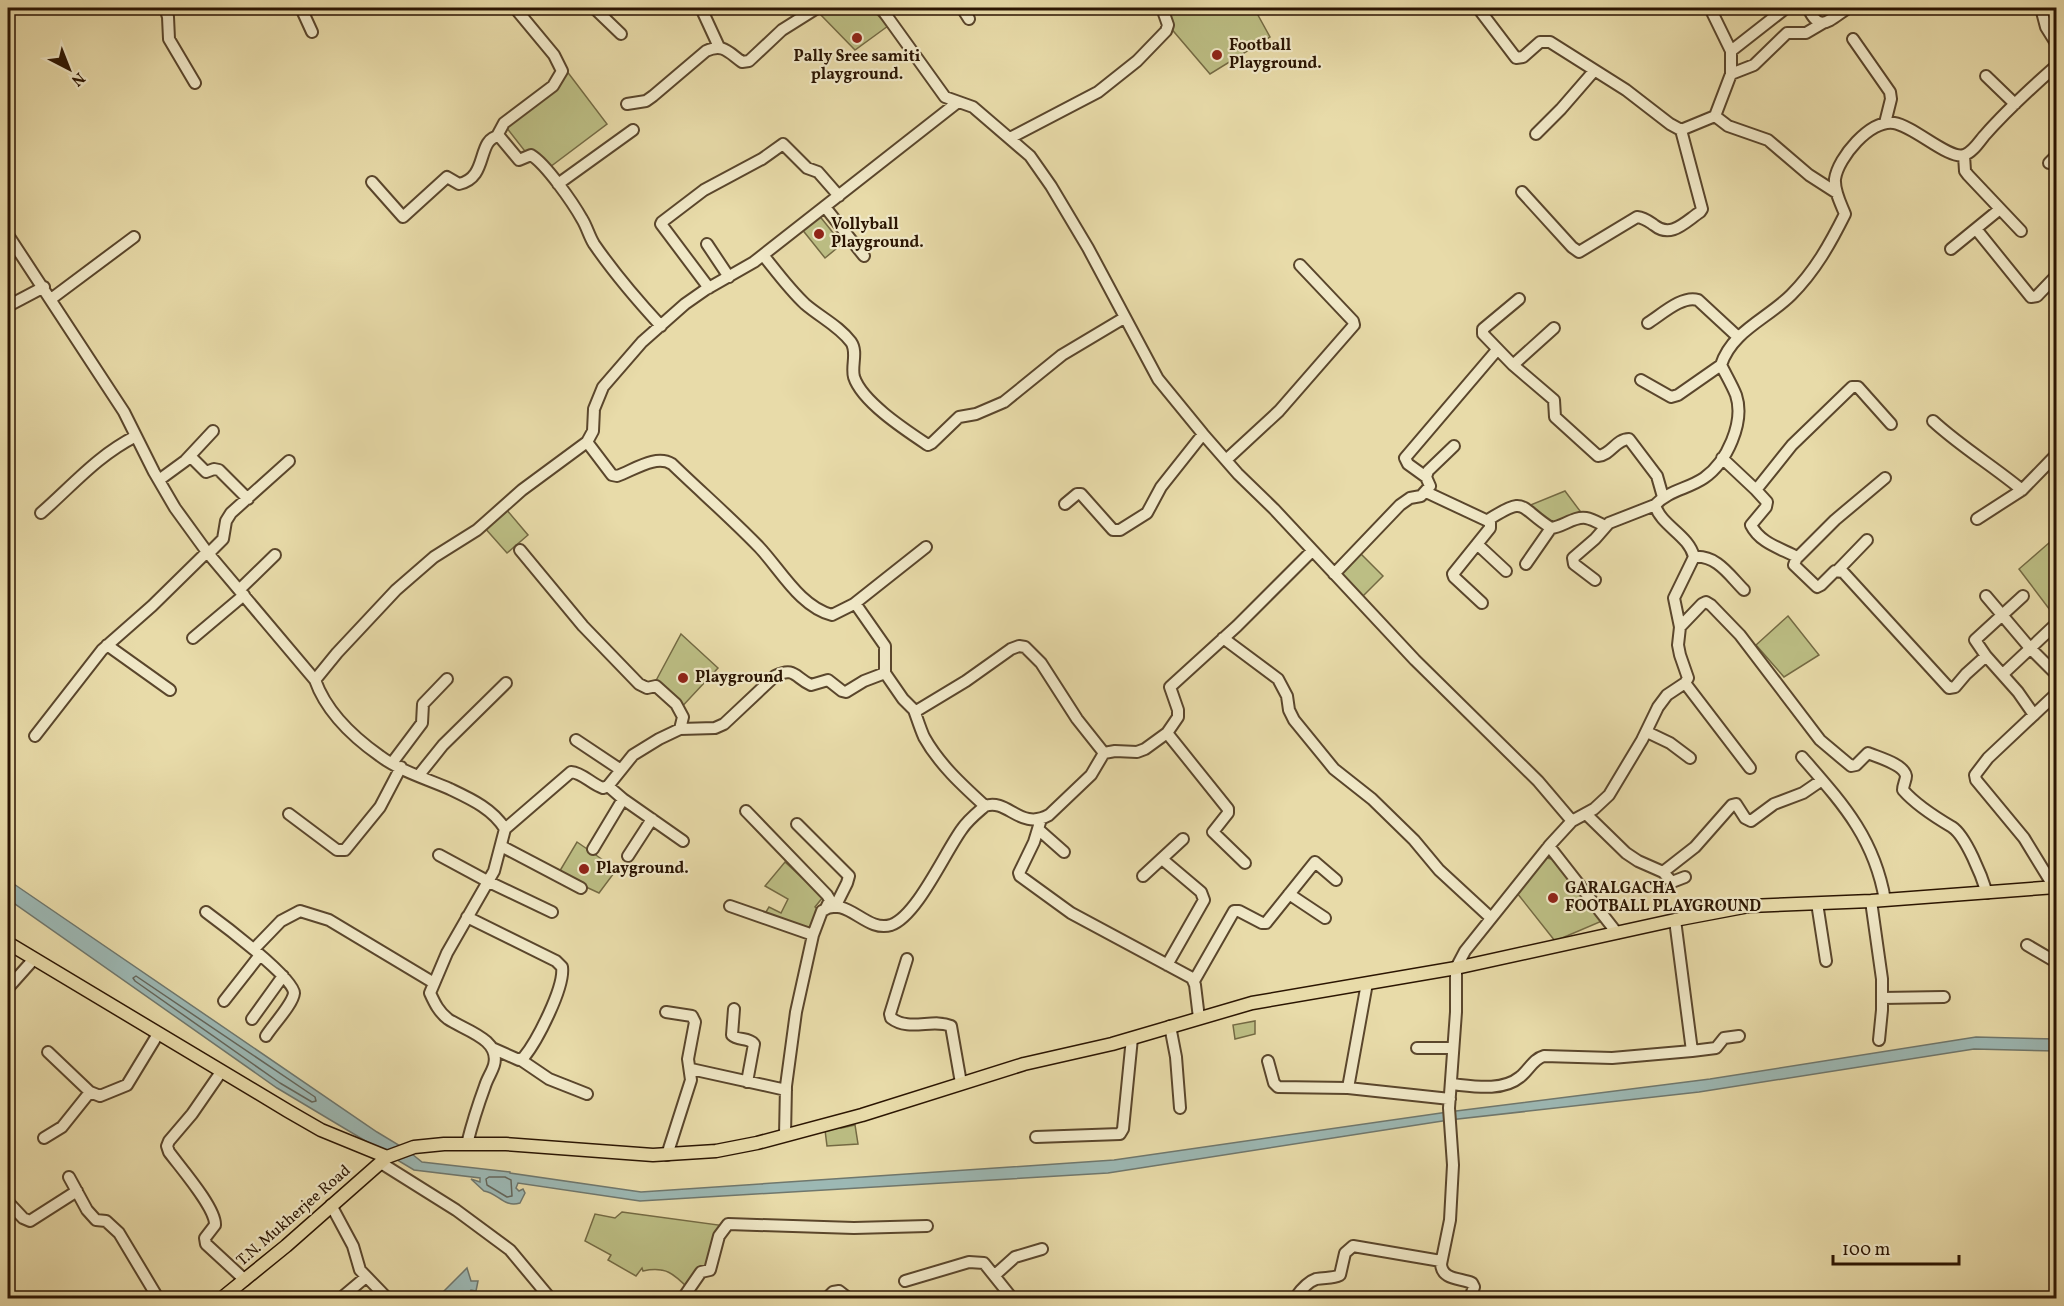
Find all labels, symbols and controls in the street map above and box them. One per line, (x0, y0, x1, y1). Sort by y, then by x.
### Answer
marker: Pally Sree samiti playground. (850, 31, 864, 45)
place label: Football Playground. (1229, 35, 1322, 75)
north arrow (39, 39, 99, 99)
place label: Pally Sree samiti playground. (794, 46, 921, 86)
marker: Football Playground. (1210, 48, 1224, 62)
text: N (66, 67, 89, 91)
place label: Vollyball Playground. (831, 214, 924, 254)
marker: Vollyball Playground. (812, 227, 826, 241)
place label: Playground (695, 667, 783, 689)
marker: Playground (676, 671, 690, 685)
place label: Playground. (596, 858, 689, 880)
marker: Playground. (577, 862, 591, 876)
place label: GARALGACHA FOOTBALL PLAYGROUND (1565, 878, 1761, 918)
marker: GARALGACHA FOOTBALL PLAYGROUND (1546, 891, 1560, 905)
street label: T.N. Mukherjee Road (232, 1160, 356, 1272)
scale bar (1833, 1228, 1959, 1266)
text: 100 m (1842, 1238, 1891, 1263)

